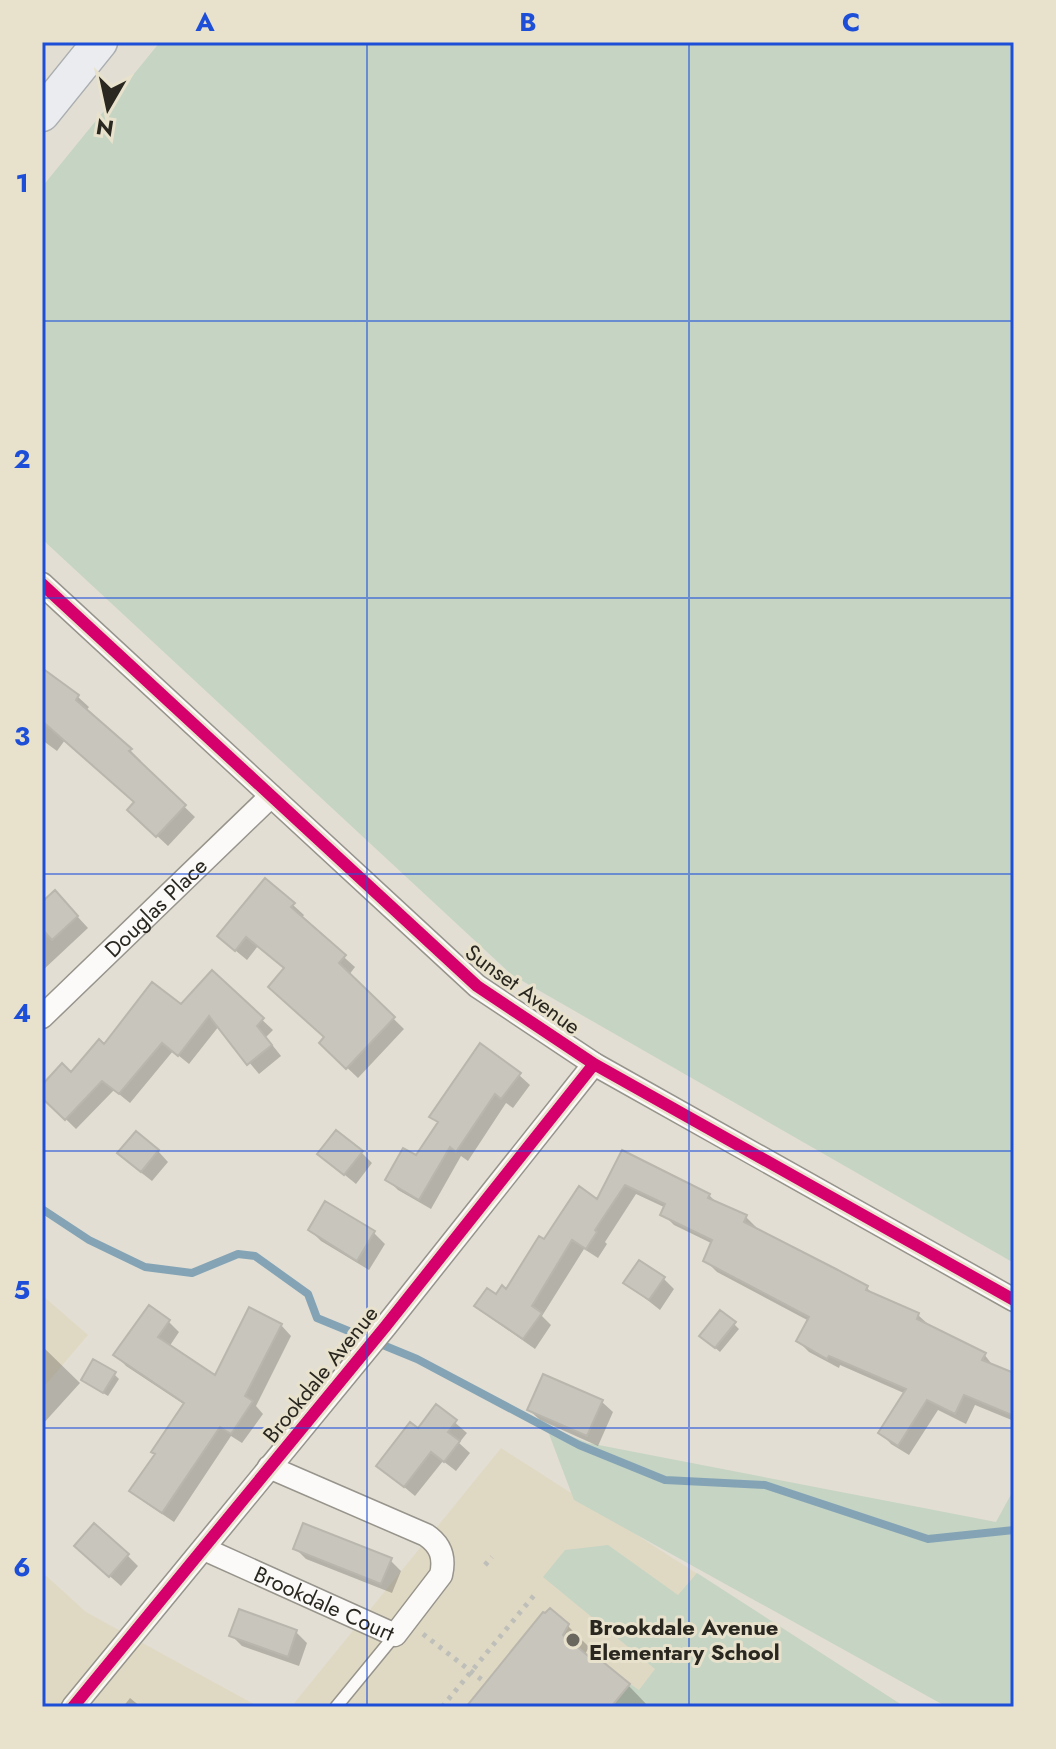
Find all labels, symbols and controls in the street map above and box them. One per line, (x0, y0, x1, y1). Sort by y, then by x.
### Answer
text: A (194, 3, 215, 41)
text: B (519, 3, 537, 41)
text: C (842, 3, 860, 41)
north arrow (68, 68, 148, 148)
text: N (94, 111, 116, 145)
text: 1 (15, 164, 29, 202)
text: 2 (13, 440, 31, 478)
text: 3 (14, 717, 30, 755)
street label: Douglas Place (97, 850, 214, 965)
street label: Sunset Avenue (459, 936, 587, 1042)
text: 4 (13, 994, 31, 1032)
text: 5 (14, 1271, 30, 1309)
street label: Brookdale Avenue (255, 1299, 385, 1449)
text: 6 (13, 1548, 31, 1586)
street label: Brookdale Court (249, 1558, 400, 1649)
place label: Brookdale Avenue Elementary School (589, 1611, 780, 1668)
marker: Brookdale Avenue Elementary School (564, 1631, 582, 1649)

